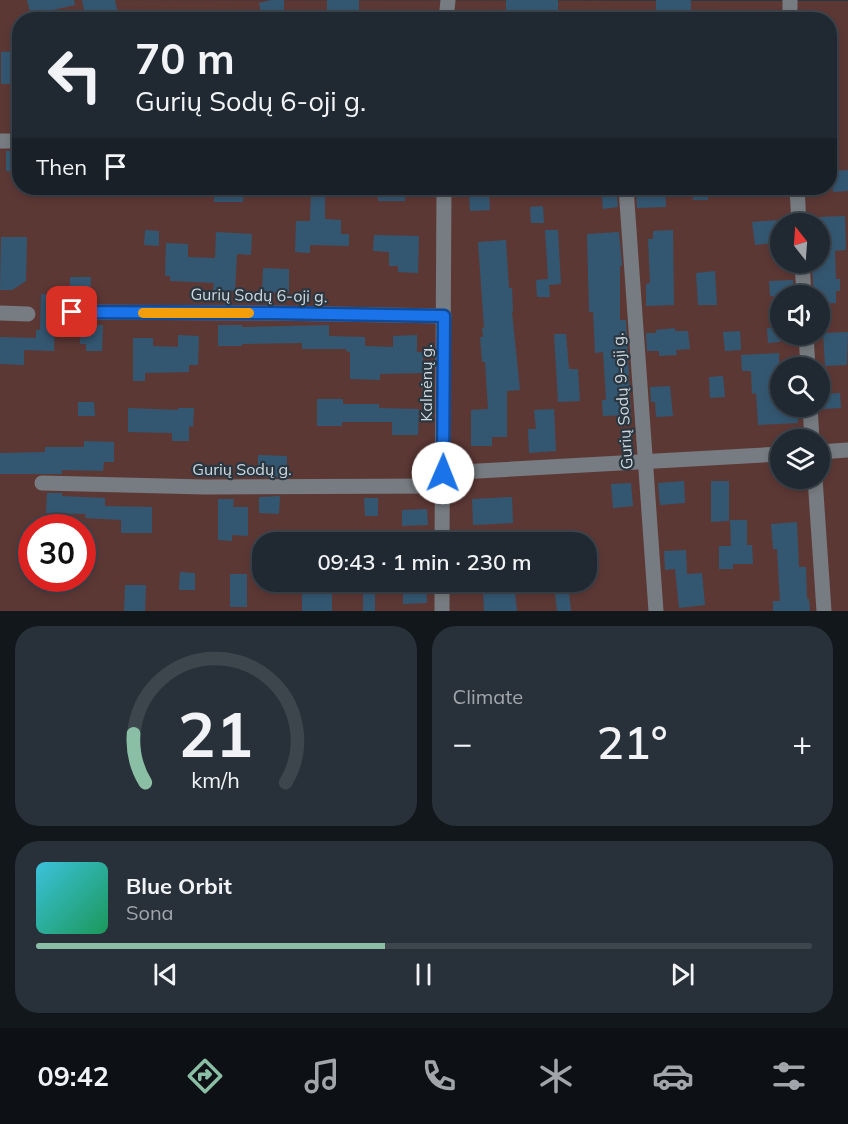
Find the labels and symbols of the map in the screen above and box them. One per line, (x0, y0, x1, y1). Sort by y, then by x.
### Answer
north arrow (770, 213, 830, 273)
street label: Gurių Sodų 6-oji g. (190, 284, 328, 306)
pin (46, 286, 97, 337)
street label: Gurių Sodų 9-oji g. (607, 332, 637, 470)
street label: Kalnėnų g. (416, 344, 436, 422)
position arrow (411, 441, 475, 505)
street label: Gurių Sodų g. (192, 459, 292, 479)
speed limit sign: 30 (18, 514, 96, 592)

